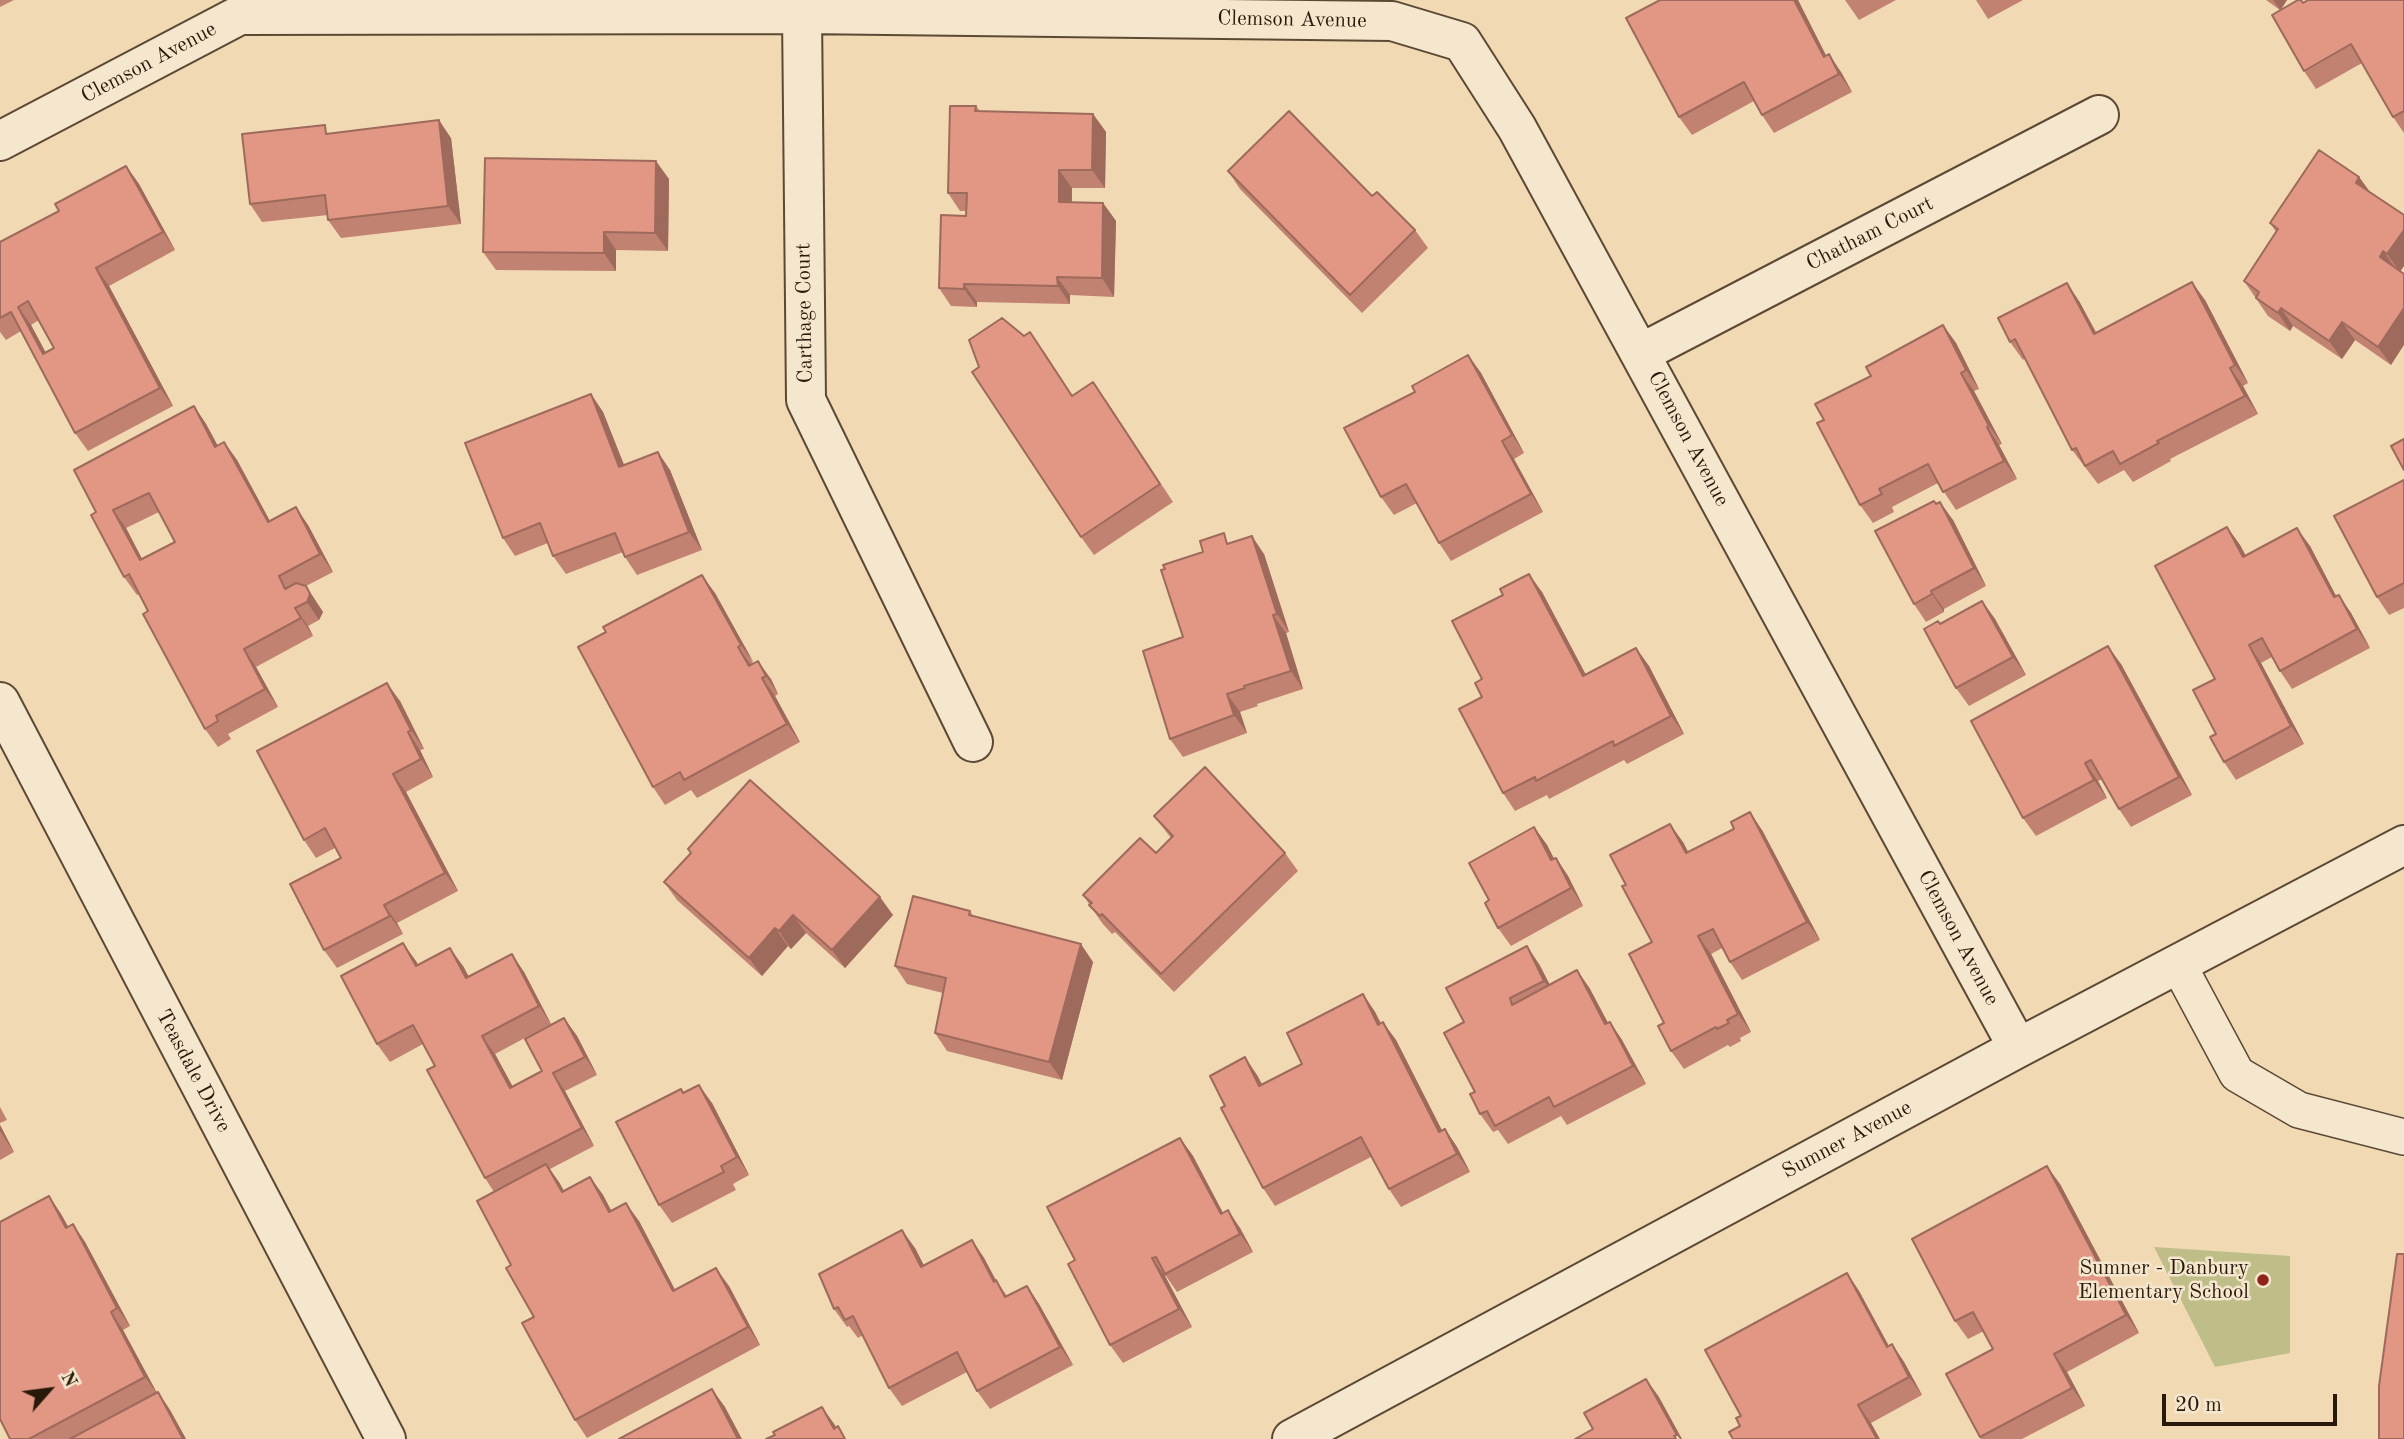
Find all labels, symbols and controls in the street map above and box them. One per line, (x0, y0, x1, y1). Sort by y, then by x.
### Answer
street label: Clemson Avenue (1217, 6, 1367, 34)
street label: Clemson Avenue (77, 17, 221, 109)
street label: Chatham Court (1802, 191, 1938, 277)
street label: Carthage Court (791, 242, 819, 384)
street label: Clemson Avenue (1642, 367, 1734, 511)
street label: Clemson Avenue (1912, 866, 2004, 1010)
street label: Teasdale Drive (150, 1005, 236, 1137)
street label: Sumner Avenue (1778, 1095, 1916, 1185)
place label: Sumner - Danbury Elementary School (2078, 1255, 2249, 1305)
marker: Sumner - Danbury Elementary School (2255, 1272, 2271, 1288)
north arrow (14, 1355, 84, 1425)
text: N (56, 1369, 80, 1391)
scale bar (2166, 1380, 2341, 1424)
text: 20 m (2175, 1395, 2222, 1416)

